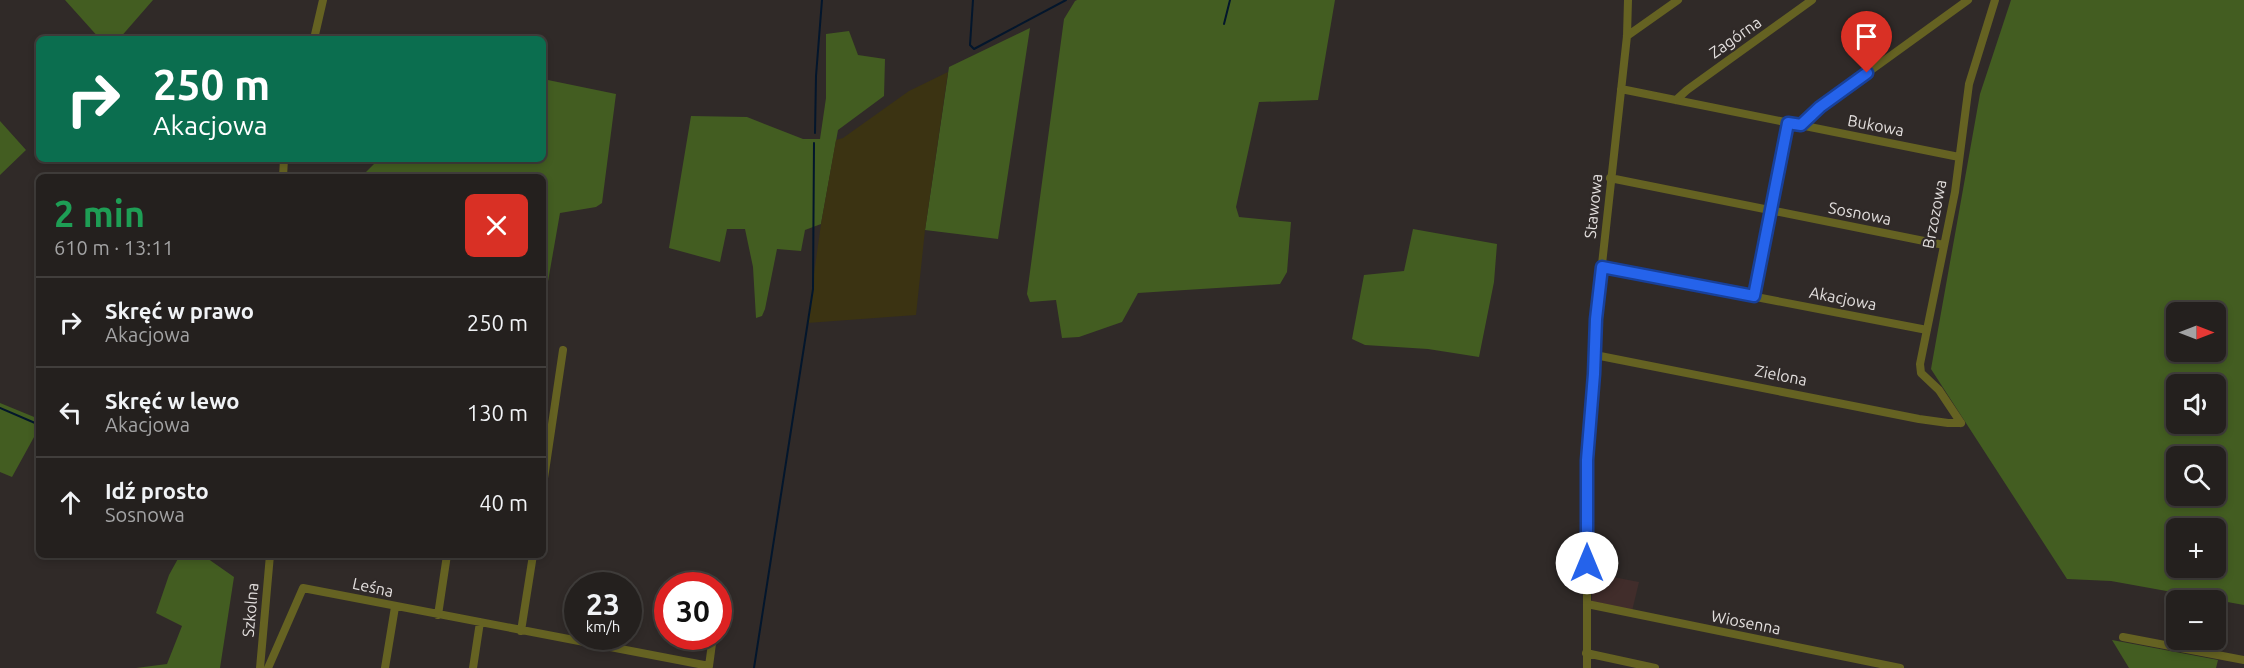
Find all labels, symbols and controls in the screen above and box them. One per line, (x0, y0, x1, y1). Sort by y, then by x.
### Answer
pin (1841, 11, 1892, 73)
street label: Zagórna (1706, 13, 1764, 61)
icon: arrive (1850, 20, 1883, 53)
icon: right (54, 60, 132, 138)
text: 250 m (153, 61, 270, 108)
text: Akacjowa (153, 110, 268, 140)
street label: Bukowa (1846, 111, 1906, 139)
street label: Stawowa (1581, 173, 1605, 239)
street label: Brzozowa (1919, 178, 1949, 250)
text: 2 min (54, 193, 145, 234)
button: close (465, 194, 528, 257)
street label: Sosnowa (1827, 198, 1893, 228)
text: 610 m · 13:11 (54, 236, 174, 259)
street label: Akacjowa (1808, 283, 1878, 313)
text: Skręć w prawo (105, 298, 254, 323)
north arrow (2166, 302, 2226, 362)
map controls (2166, 302, 2226, 650)
icon: right (54, 306, 87, 339)
text: 250 m (467, 310, 528, 335)
text: Akacjowa (105, 323, 190, 346)
street label: Zielona (1753, 361, 1809, 389)
button: sound (2166, 374, 2226, 434)
text: Skręć w lewo (105, 388, 239, 413)
icon: left (54, 396, 87, 429)
text: 130 m (467, 400, 528, 425)
text: Akacjowa (105, 413, 190, 436)
button: search (2166, 446, 2226, 506)
text: Idź prosto (105, 478, 209, 503)
icon: ahead (54, 486, 87, 519)
text: 40 m (479, 490, 528, 515)
text: Sosnowa (105, 503, 185, 526)
button: + (2166, 518, 2226, 578)
position arrow (1555, 531, 1619, 595)
speed limit sign: 30 (654, 572, 732, 650)
street label: Leśna (351, 574, 395, 600)
street label: Szkolna (239, 582, 261, 638)
text: 23 (586, 587, 620, 621)
button: − (2166, 590, 2226, 650)
street label: Wiosenna (1710, 606, 1782, 638)
text: km/h (586, 618, 620, 635)

